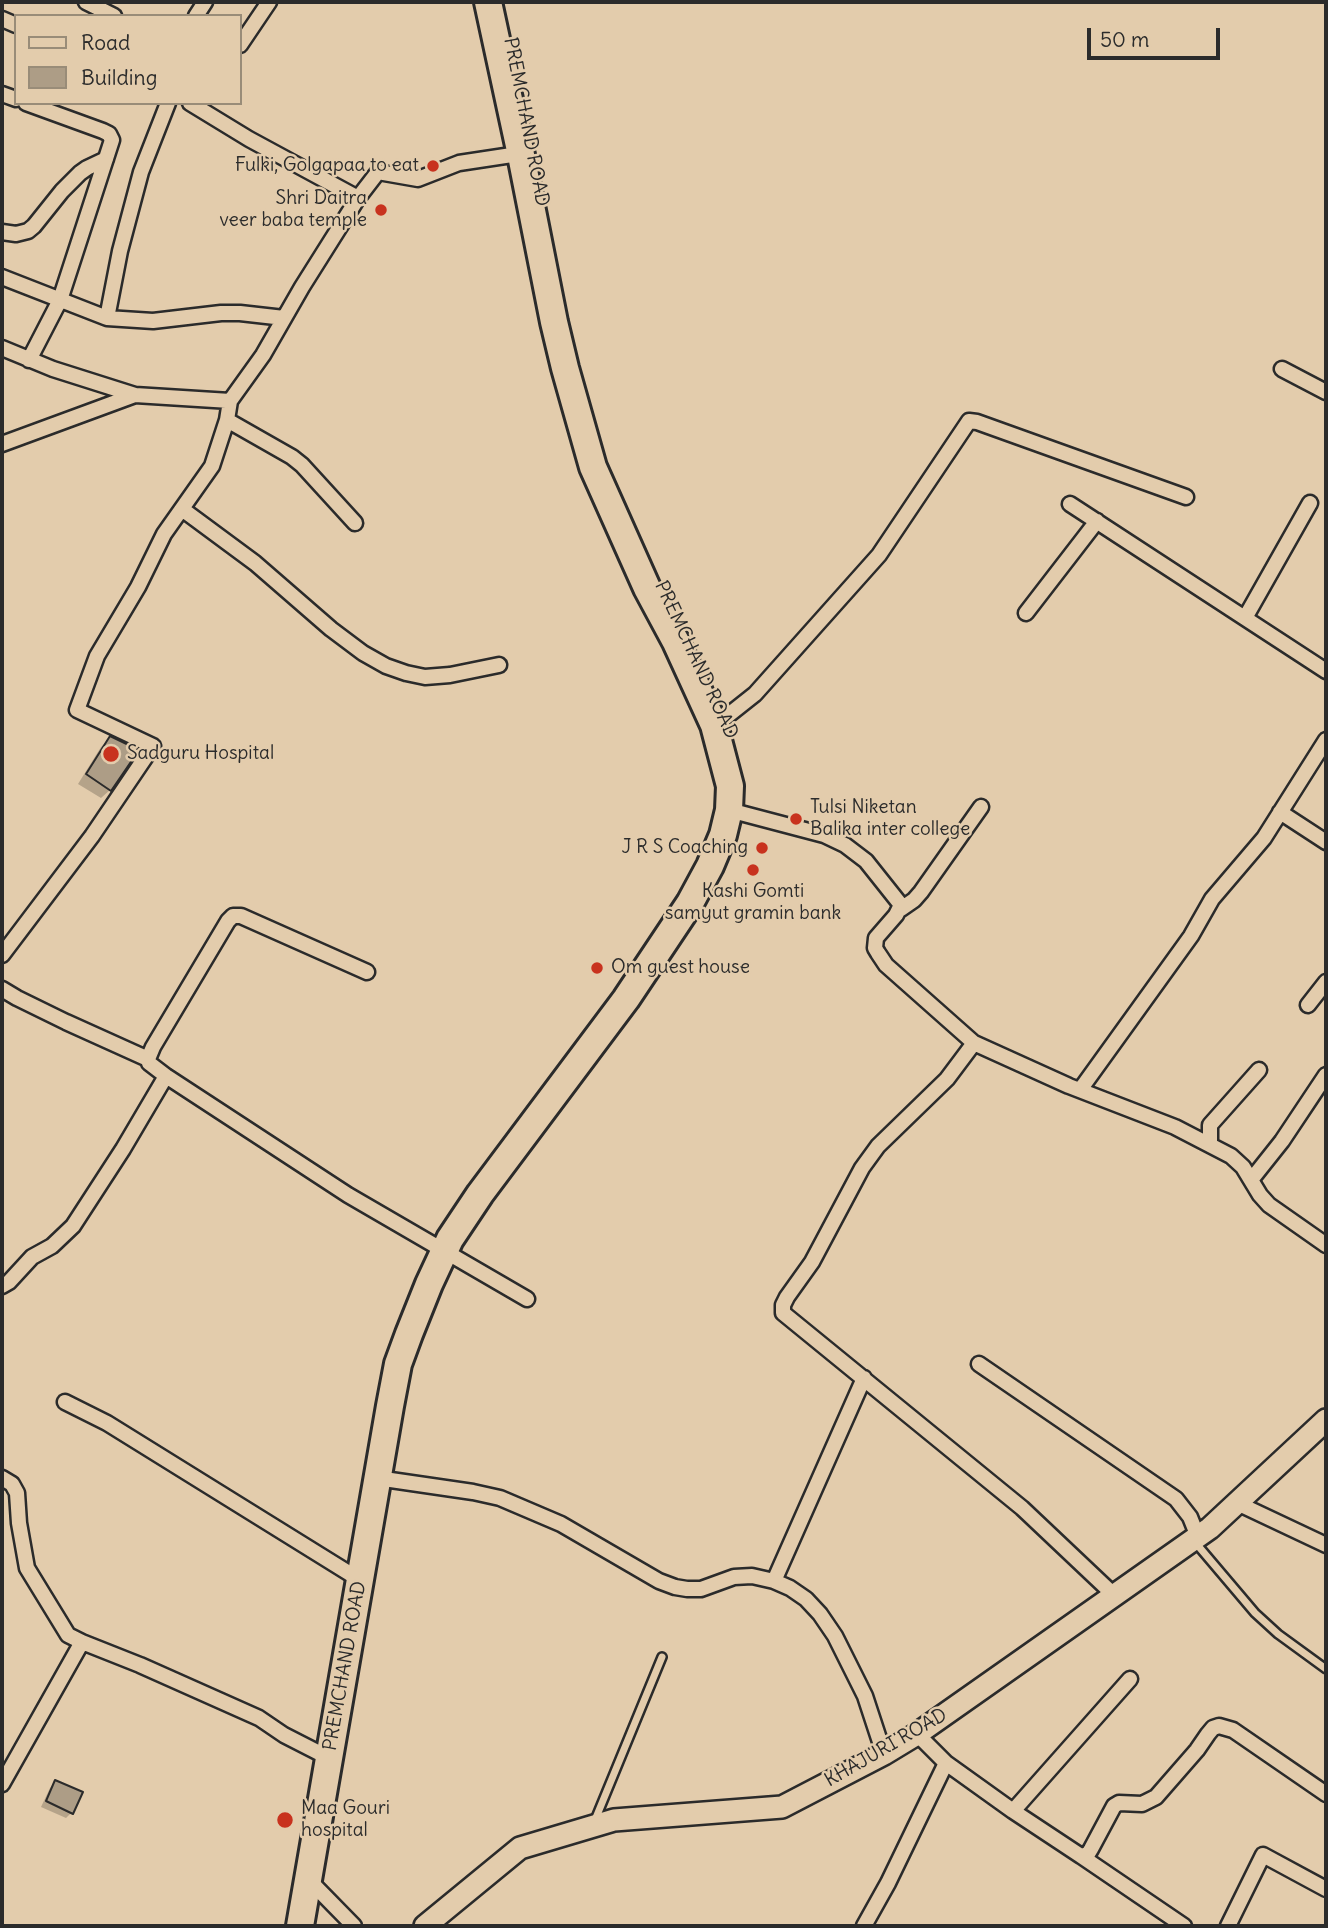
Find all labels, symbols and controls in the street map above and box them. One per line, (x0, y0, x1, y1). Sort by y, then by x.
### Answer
legend (14, 14, 242, 105)
scale bar (1090, 14, 1223, 58)
text: 50 m (1100, 26, 1149, 53)
text: Road (81, 29, 130, 56)
street label: PREMCHAND ROAD (498, 36, 554, 208)
text: Building (81, 64, 157, 91)
place label: Fulki, Golgapaa to eat (235, 155, 419, 177)
marker: Fulki, Golgapaa to eat (425, 158, 441, 174)
place label: Shri Daitra veer baba temple (219, 188, 367, 232)
marker: Shri Daitra veer baba temple (373, 202, 389, 218)
street label: PREMCHAND ROAD (649, 577, 743, 743)
place label: Sadguru Hospital (127, 743, 274, 765)
marker: Sadguru Hospital (101, 744, 121, 764)
place label: Tulsi Niketan Balika inter college (810, 797, 970, 841)
marker: Tulsi Niketan Balika inter college (788, 811, 804, 827)
place label: J R S Coaching (622, 837, 748, 859)
marker: J R S Coaching (754, 840, 770, 856)
marker: Kashi Gomti samyut gramin bank (745, 862, 761, 878)
place label: Kashi Gomti samyut gramin bank (665, 881, 841, 925)
place label: Om guest house (611, 957, 750, 979)
marker: Om guest house (589, 960, 605, 976)
street label: PREMCHAND ROAD (319, 1579, 371, 1753)
street label: KHAJURI ROAD (821, 1704, 951, 1792)
place label: Maa Gouri hospital (301, 1798, 390, 1842)
marker: Maa Gouri hospital (275, 1810, 295, 1830)

